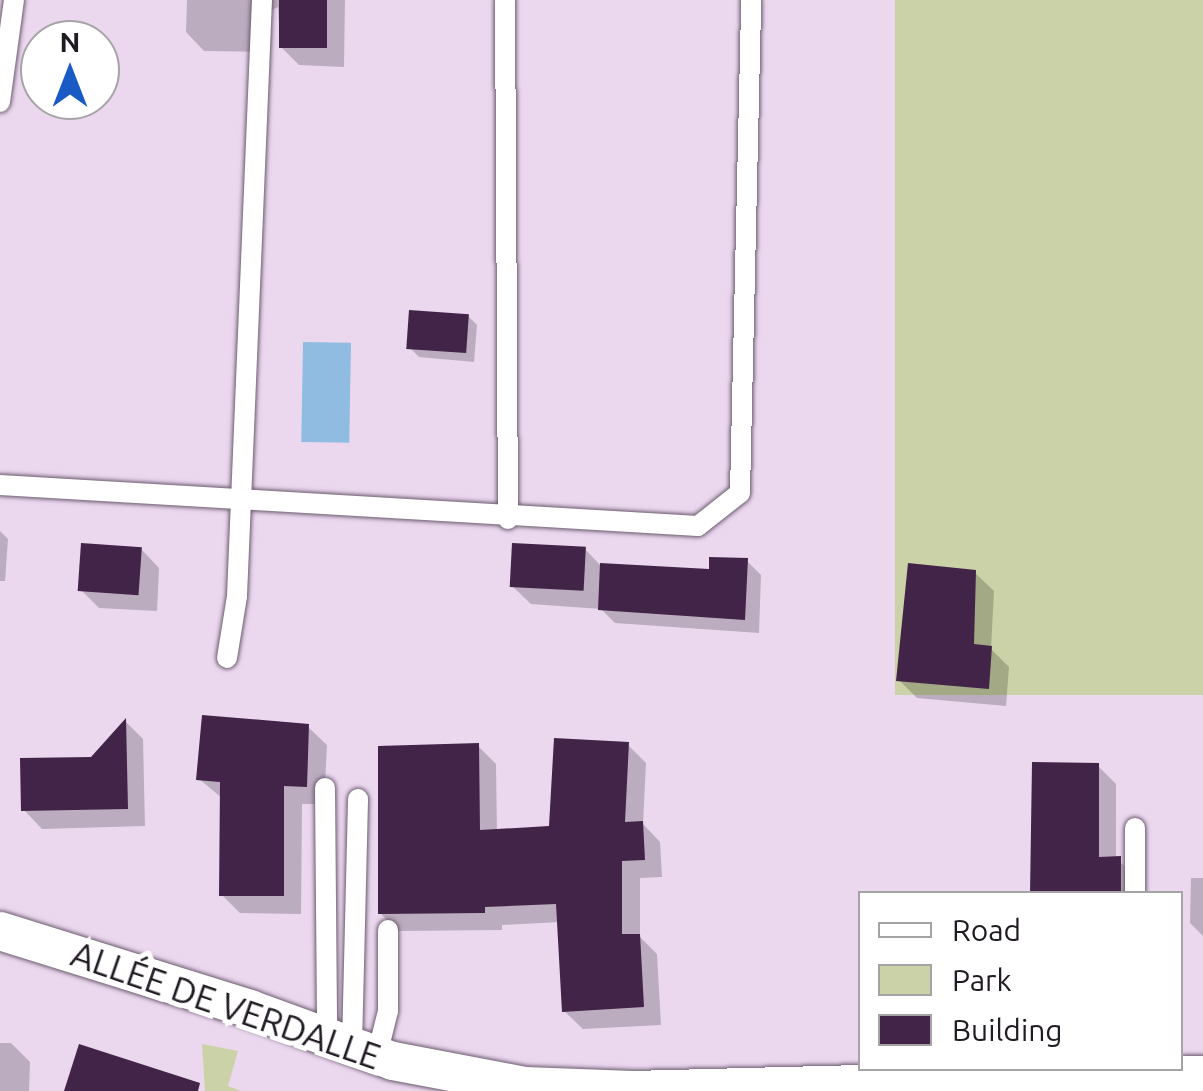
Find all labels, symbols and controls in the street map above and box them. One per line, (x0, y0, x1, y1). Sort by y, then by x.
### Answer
north arrow (20, 20, 120, 120)
text: N (60, 26, 80, 57)
legend (858, 891, 1183, 1071)
text: Road (952, 913, 1021, 947)
street label: ALLÉE DE VERDALLE (66, 932, 386, 1078)
text: Park (952, 963, 1012, 997)
text: Building (952, 1013, 1063, 1047)

